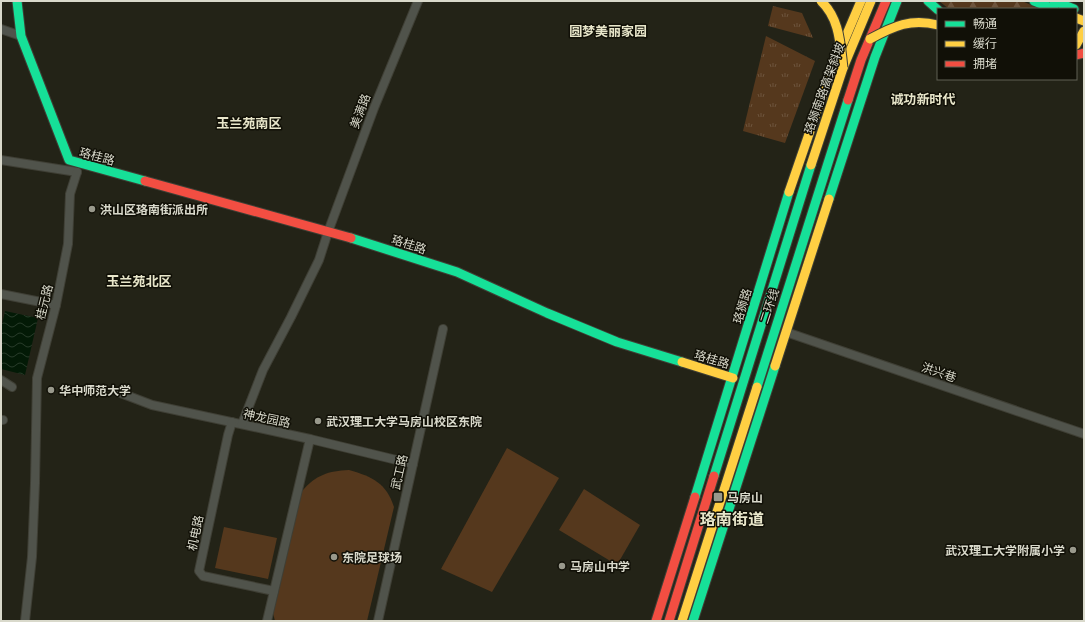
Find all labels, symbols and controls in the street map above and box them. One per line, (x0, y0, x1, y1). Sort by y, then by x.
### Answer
legend (937, 8, 1077, 80)
text: 畅通 (973, 16, 997, 31)
district label: 圆梦美丽家园 (569, 23, 647, 39)
text: 缓行 (973, 36, 997, 51)
street label: 珞狮南路高架斜坡 (801, 40, 847, 136)
text: 拥堵 (973, 56, 997, 71)
district label: 诚功新时代 (890, 91, 956, 107)
street label: 美满路 (347, 92, 373, 130)
district label: 玉兰苑南区 (216, 115, 282, 131)
street label: 珞桂路 (78, 144, 116, 168)
place label: 洪山区珞南街派出所 (100, 202, 208, 217)
marker: 洪山区珞南街派出所 (87, 204, 97, 214)
street label: 珞桂路 (390, 231, 428, 257)
district label: 玉兰苑北区 (106, 273, 172, 289)
street label: 桂元路 (32, 283, 56, 321)
street label: 珞狮路 (730, 287, 754, 325)
street label: 二环线 (756, 287, 782, 325)
street label: 珞桂路 (693, 347, 731, 371)
street label: 洪兴巷 (920, 359, 958, 385)
place label: 华中师范大学 (59, 383, 131, 398)
marker: 华中师范大学 (46, 385, 56, 395)
street label: 神龙园路 (242, 406, 292, 430)
place label: 武汉理工大学马房山校区东院 (326, 414, 482, 429)
marker: 武汉理工大学马房山校区东院 (313, 416, 323, 426)
street label: 武工路 (388, 453, 410, 491)
place label: 马房山 (727, 490, 763, 505)
marker: 马房山 (712, 491, 724, 503)
district label: 珞南街道 (700, 509, 764, 529)
street label: 机电路 (184, 514, 206, 552)
place label: 武汉理工大学附属小学 (945, 543, 1065, 558)
marker: 武汉理工大学附属小学 (1068, 545, 1078, 555)
place label: 东院足球场 (342, 550, 402, 565)
marker: 东院足球场 (329, 552, 339, 562)
place label: 马房山中学 (570, 559, 630, 574)
marker: 马房山中学 (557, 561, 567, 571)

